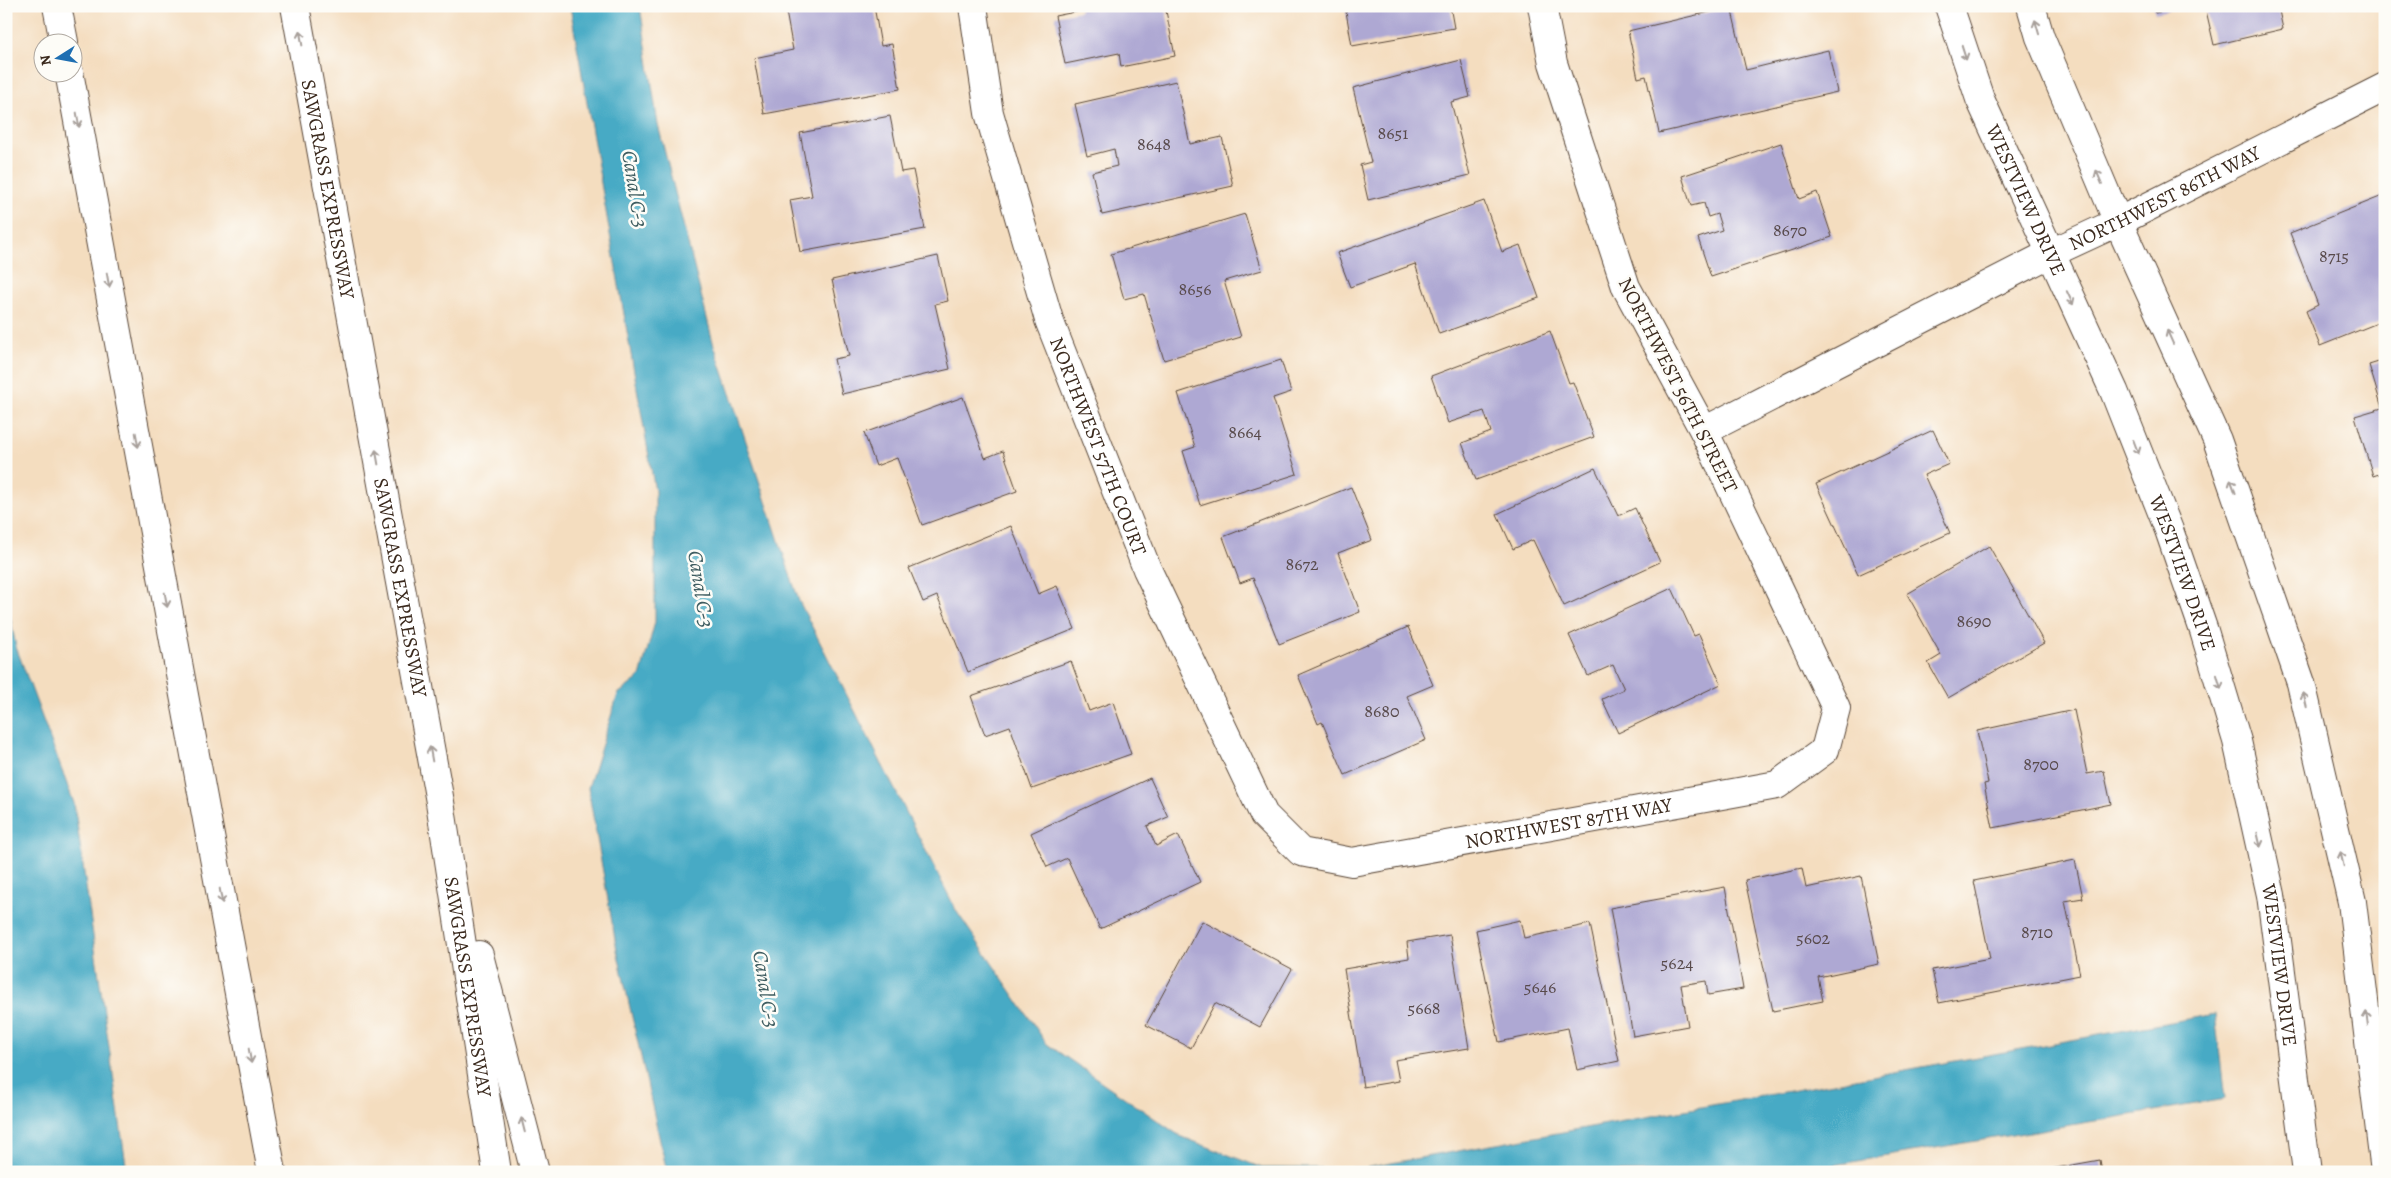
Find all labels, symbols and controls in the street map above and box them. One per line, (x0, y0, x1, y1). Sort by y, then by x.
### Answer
one-way arrow (2031, 20, 2041, 36)
one-way arrow (296, 30, 306, 46)
north arrow (32, 32, 82, 82)
one-way arrow (1960, 44, 1970, 60)
text: N (35, 54, 56, 67)
street label: SAWGRASS EXPRESSWAY (295, 77, 362, 302)
one-way arrow (74, 112, 84, 128)
street label: WESTVIEW DRIVE (1980, 119, 2073, 280)
house number: 8651 (1378, 121, 1408, 145)
house number: 8648 (1137, 132, 1171, 156)
street label: NORTHWEST 86TH WAY (2064, 138, 2266, 257)
water label: Canal C-3 (615, 148, 655, 230)
one-way arrow (2094, 170, 2104, 185)
house number: 8670 (1773, 218, 1807, 242)
house number: 8715 (2319, 244, 2349, 268)
one-way arrow (103, 272, 113, 288)
street label: NORTHWEST 56TH STREET (1612, 273, 1744, 497)
house number: 8656 (1178, 277, 1212, 301)
one-way arrow (2066, 290, 2075, 305)
one-way arrow (2165, 330, 2175, 345)
street label: NORTHWEST 57TH COURT (1043, 333, 1154, 559)
house number: 8664 (1228, 420, 1262, 444)
one-way arrow (133, 432, 142, 448)
one-way arrow (2132, 438, 2141, 454)
one-way arrow (372, 449, 381, 465)
street label: SAWGRASS EXPRESSWAY (368, 475, 434, 701)
one-way arrow (2228, 479, 2238, 495)
street label: WESTVIEW DRIVE (2143, 490, 2223, 654)
water label: Canal C-3 (681, 548, 721, 630)
house number: 8672 (1285, 552, 1319, 576)
one-way arrow (162, 592, 172, 608)
house number: 8690 (1957, 609, 1991, 633)
one-way arrow (2215, 674, 2225, 690)
one-way arrow (2300, 693, 2309, 709)
house number: 8680 (1364, 699, 1400, 723)
one-way arrow (425, 747, 435, 763)
house number: 8700 (2023, 752, 2059, 776)
street label: NORTHWEST 87TH WAY (1463, 791, 1675, 855)
one-way arrow (2255, 831, 2264, 847)
one-way arrow (2337, 851, 2346, 867)
street label: SAWGRASS EXPRESSWAY (438, 875, 499, 1100)
street label: WESTVIEW DRIVE (2255, 880, 2304, 1048)
one-way arrow (216, 887, 226, 903)
house number: 8710 (2021, 920, 2053, 944)
house number: 5602 (1796, 926, 1831, 950)
water label: Canal C-3 (746, 948, 786, 1030)
house number: 5624 (1661, 951, 1693, 975)
house number: 5646 (1524, 975, 1556, 999)
house number: 5668 (1407, 996, 1441, 1020)
one-way arrow (2362, 1011, 2372, 1027)
one-way arrow (246, 1047, 256, 1063)
one-way arrow (518, 1117, 527, 1133)

